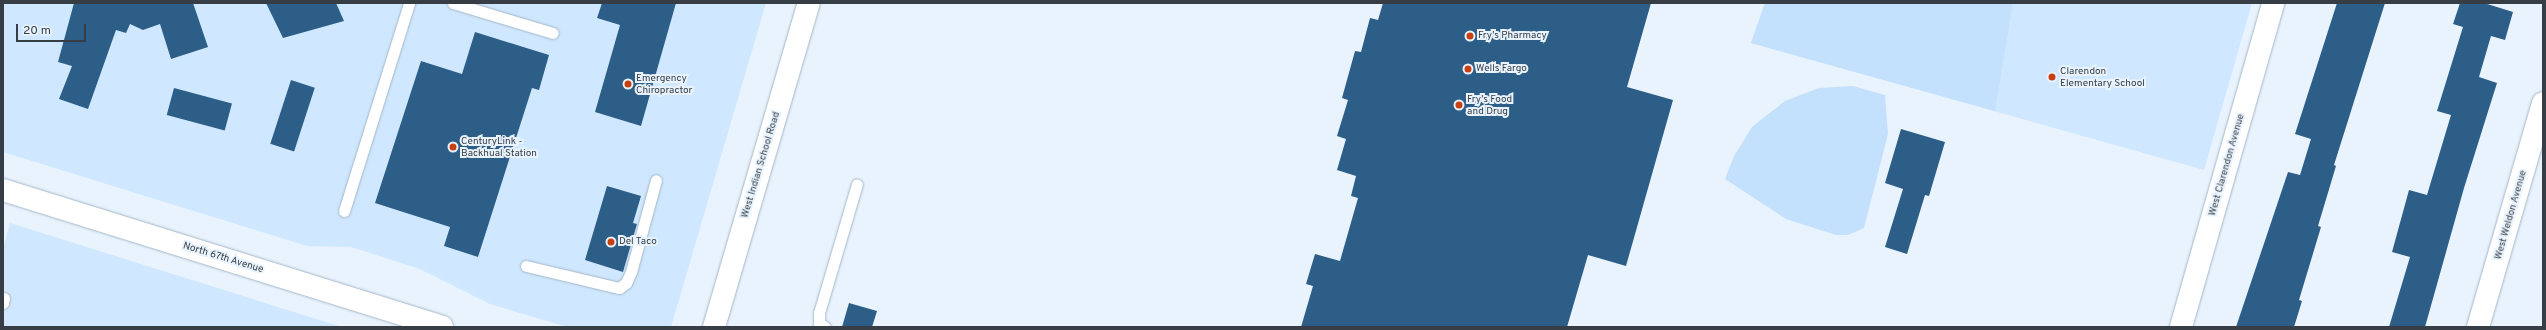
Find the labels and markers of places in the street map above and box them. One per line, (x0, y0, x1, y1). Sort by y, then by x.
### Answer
place label: Fry's Pharmacy (1478, 30, 1547, 42)
marker: Fry's Pharmacy (1465, 31, 1475, 41)
place label: Wells Fargo (1476, 63, 1527, 75)
marker: Wells Fargo (1463, 64, 1473, 74)
place label: Clarendon Elementary School (2060, 65, 2145, 88)
place label: Emergency Chiropractor (636, 72, 693, 96)
marker: Clarendon Elementary School (2047, 72, 2057, 82)
marker: Emergency Chiropractor (623, 79, 633, 89)
place label: Fry's Food and Drug (1467, 93, 1512, 116)
marker: Fry's Food and Drug (1454, 100, 1464, 110)
place label: CenturyLink - Backhual Station (461, 135, 537, 158)
marker: CenturyLink - Backhual Station (448, 142, 458, 152)
place label: Del Taco (619, 236, 657, 248)
marker: Del Taco (606, 237, 616, 247)

